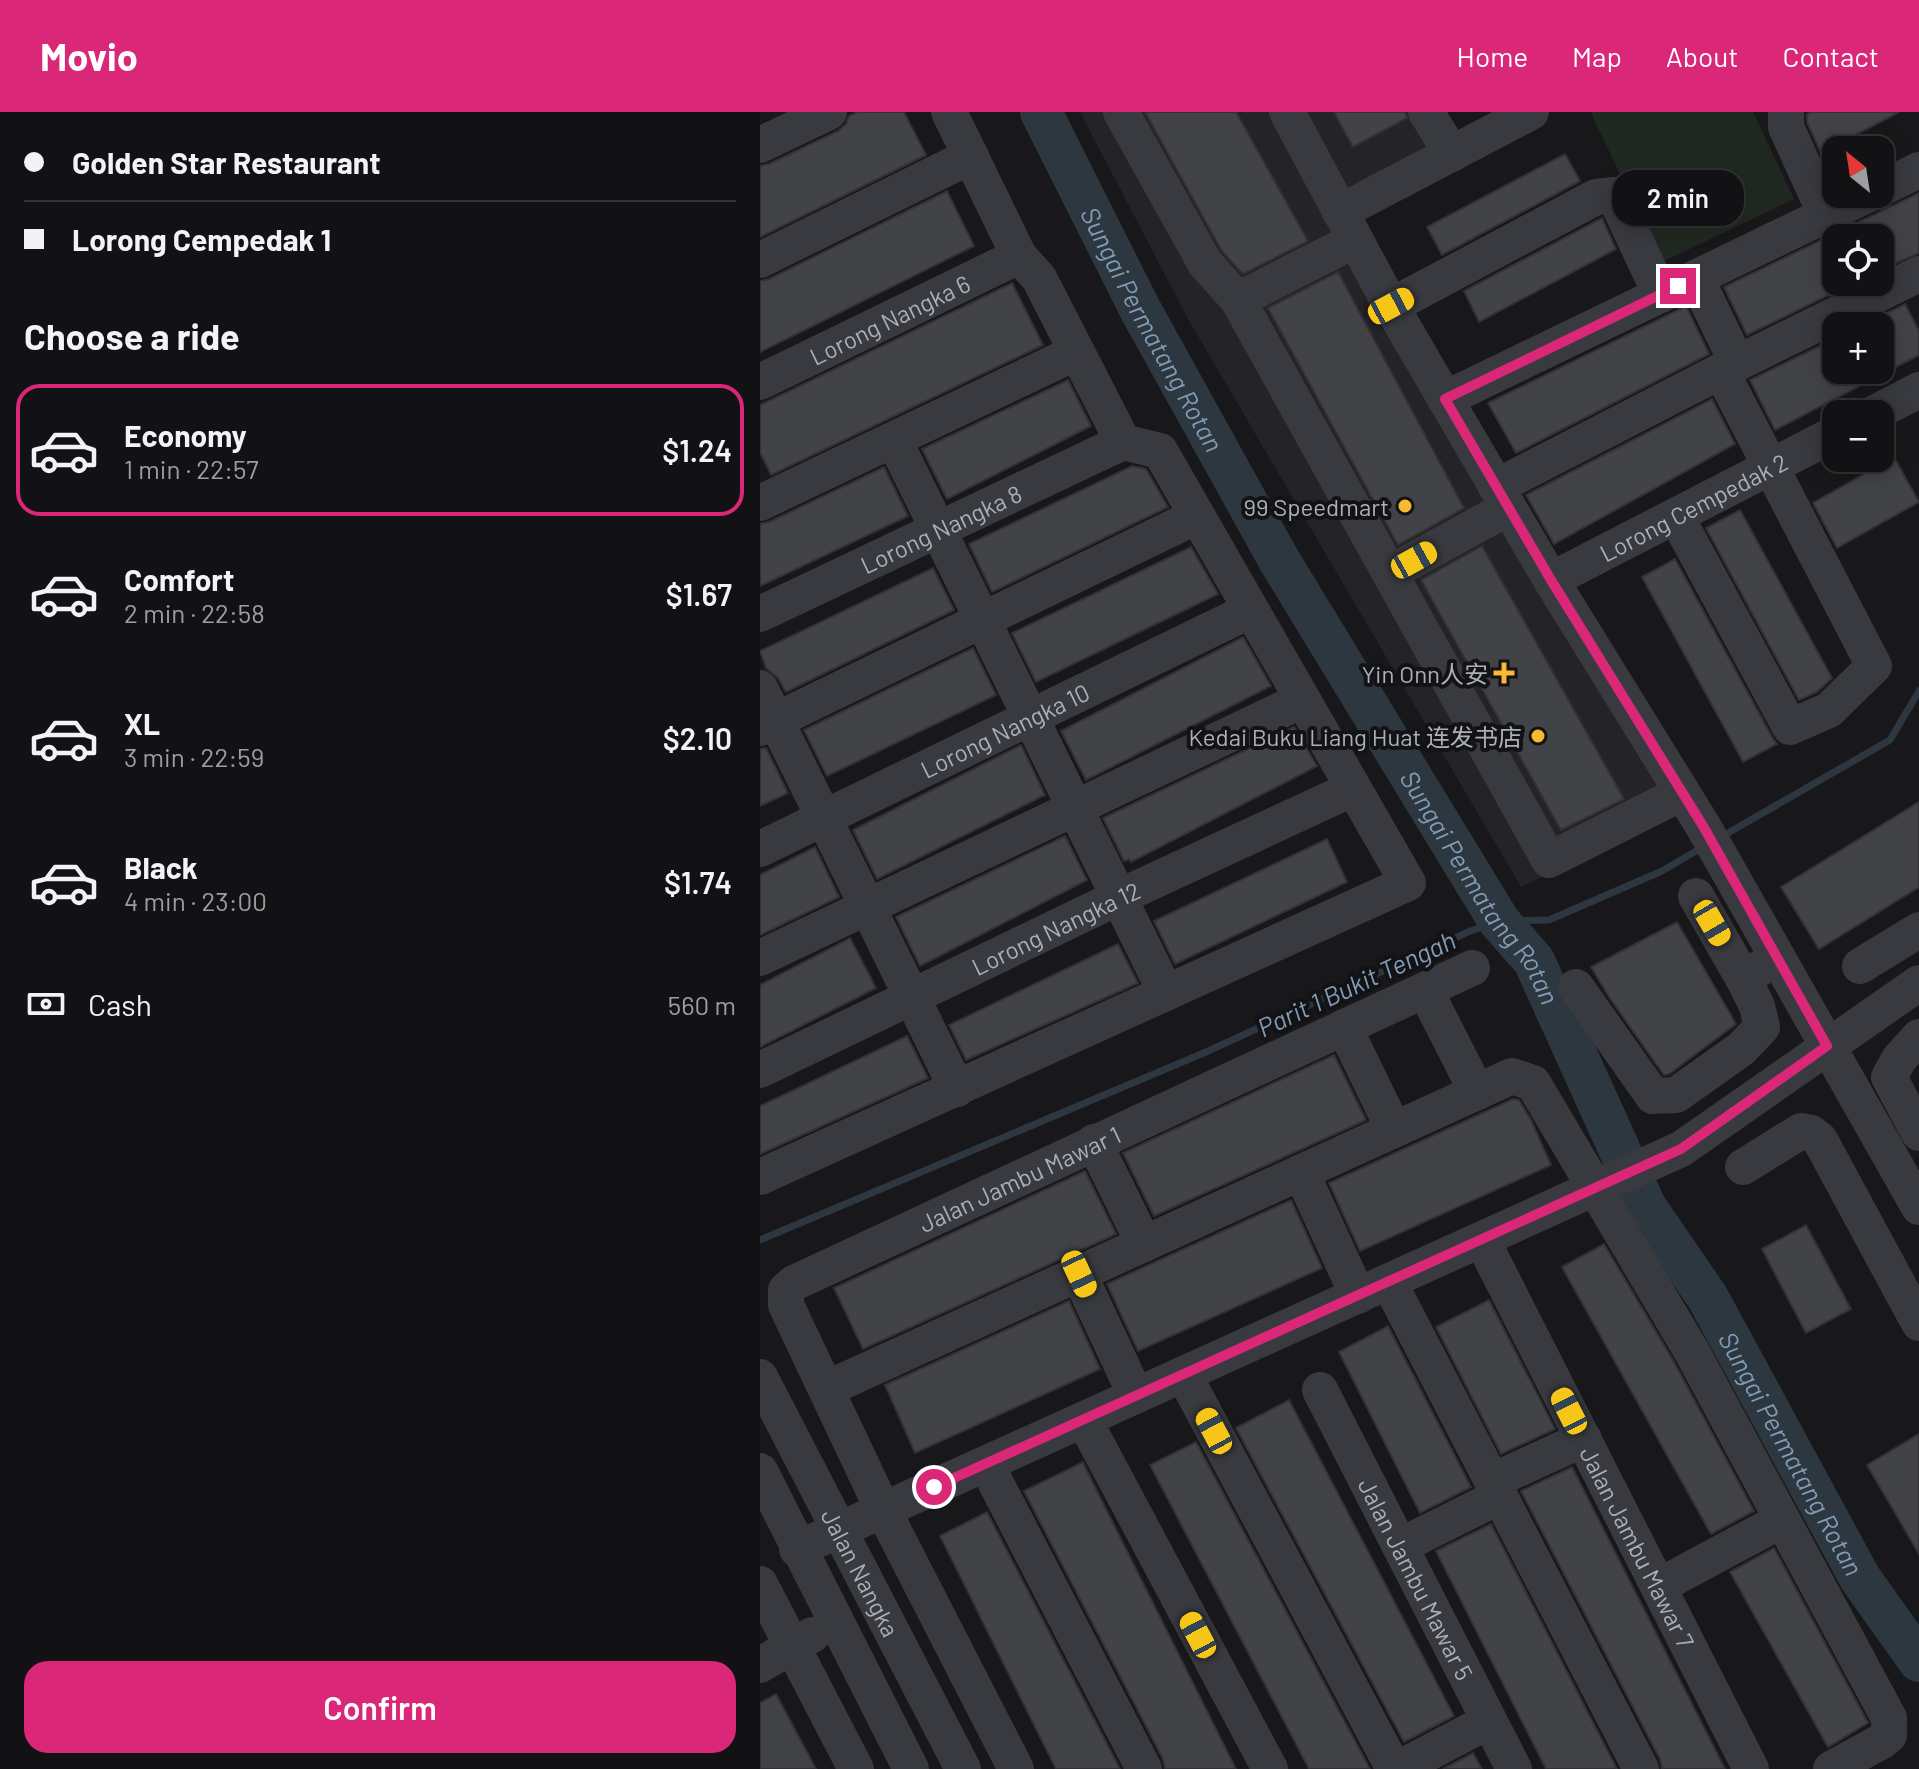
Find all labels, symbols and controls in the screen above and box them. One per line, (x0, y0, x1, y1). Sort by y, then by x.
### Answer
text: Movio (40, 33, 138, 79)
text: Home (1457, 39, 1528, 73)
text: Map (1572, 39, 1622, 73)
text: About (1666, 39, 1738, 73)
text: Contact (1782, 39, 1879, 73)
north arrow (1822, 136, 1894, 208)
map controls (1822, 136, 1894, 472)
text: Golden Star Restaurant (72, 144, 381, 180)
callout: 2 min (1612, 170, 1744, 226)
text: 2 min (1647, 182, 1709, 213)
water label: Sungai Permatang Rotan (1075, 201, 1231, 456)
text: Lorong Cempedak 1 (72, 221, 331, 257)
button: locate (1822, 224, 1894, 296)
street label: Lorong Nangka 6 (805, 268, 974, 370)
route end (1660, 268, 1696, 304)
car (1364, 284, 1418, 328)
button: + (1822, 312, 1894, 384)
text: Choose a ride (24, 314, 240, 357)
button: − (1822, 400, 1894, 472)
icon: car (28, 414, 100, 486)
text: Economy (124, 417, 247, 453)
text: $1.24 (662, 432, 732, 468)
street label: Lorong Cempedak 2 (1594, 446, 1792, 567)
text: 1 min · 22:57 (124, 453, 259, 484)
street label: Lorong Nangka 8 (856, 478, 1026, 579)
place label: 99 Speedmart (1243, 492, 1389, 521)
marker: 99 Speedmart (1396, 497, 1414, 515)
car (1387, 538, 1441, 582)
icon: car (28, 558, 100, 630)
text: Comfort (124, 561, 234, 597)
text: $1.67 (666, 576, 732, 612)
text: 2 min · 22:58 (124, 597, 265, 628)
place label: Yin Onn人安 (1362, 659, 1488, 688)
marker: Yin Onn人安 (1495, 664, 1513, 682)
street label: Lorong Nangka 10 (915, 677, 1094, 783)
icon: car (28, 702, 100, 774)
text: XL (124, 705, 160, 741)
text: $2.10 (663, 720, 732, 756)
place label: Kedai Buku Liang Huat 连发书店 (1188, 722, 1522, 751)
marker: Kedai Buku Liang Huat 连发书店 (1529, 727, 1547, 745)
text: 3 min · 22:59 (124, 741, 264, 772)
water label: Sungai Permatang Rotan (1395, 764, 1567, 1008)
icon: car (28, 846, 100, 918)
text: Black (124, 849, 198, 885)
text: $1.74 (664, 864, 732, 900)
street label: Lorong Nangka 12 (967, 875, 1144, 981)
text: 4 min · 23:00 (124, 885, 267, 916)
car (1690, 896, 1734, 950)
water label: Parit 1 Bukit Tengah (1252, 924, 1460, 1042)
icon: cash (24, 982, 68, 1026)
text: Cash (88, 986, 152, 1022)
text: 560 m (668, 989, 736, 1020)
street label: Jalan Jambu Mawar 1 (914, 1119, 1125, 1238)
car (1058, 1247, 1100, 1301)
water label: Sungai Permatang Rotan (1713, 1326, 1871, 1580)
car (1547, 1384, 1591, 1438)
car (1192, 1404, 1236, 1458)
street label: Jalan Jambu Mawar 7 (1575, 1441, 1701, 1652)
route start (916, 1469, 952, 1505)
street label: Jalan Jambu Mawar 5 (1353, 1473, 1480, 1685)
street label: Jalan Nangka (816, 1504, 906, 1641)
car (1176, 1608, 1220, 1662)
button: Confirm (24, 1661, 736, 1753)

